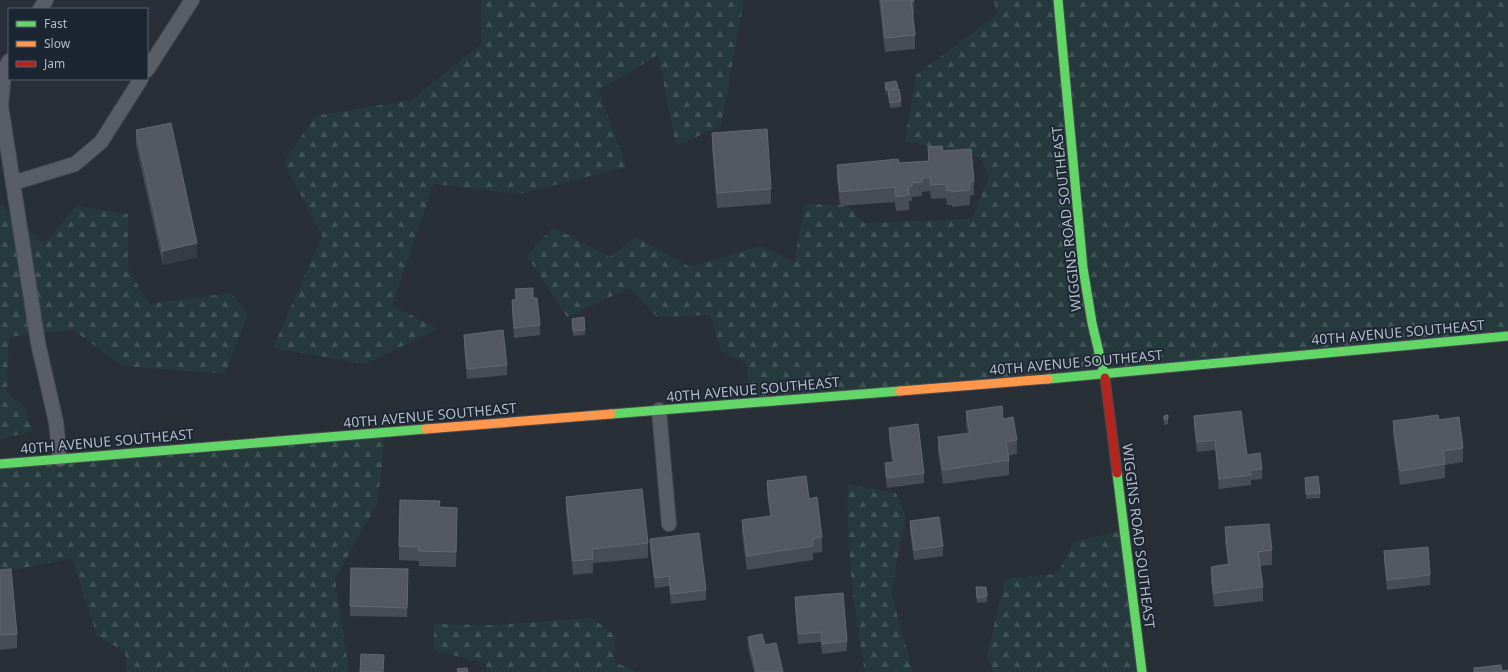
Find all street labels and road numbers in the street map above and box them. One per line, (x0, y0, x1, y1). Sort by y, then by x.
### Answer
street label: WIGGINS ROAD SOUTHEAST (1047, 125, 1085, 313)
street label: 40TH AVENUE SOUTHEAST (1311, 315, 1486, 349)
street label: 40TH AVENUE SOUTHEAST (989, 345, 1164, 379)
street label: 40TH AVENUE SOUTHEAST (666, 372, 841, 406)
street label: 40TH AVENUE SOUTHEAST (343, 398, 518, 432)
street label: 40TH AVENUE SOUTHEAST (20, 424, 195, 458)
street label: WIGGINS ROAD SOUTHEAST (1118, 442, 1160, 630)

